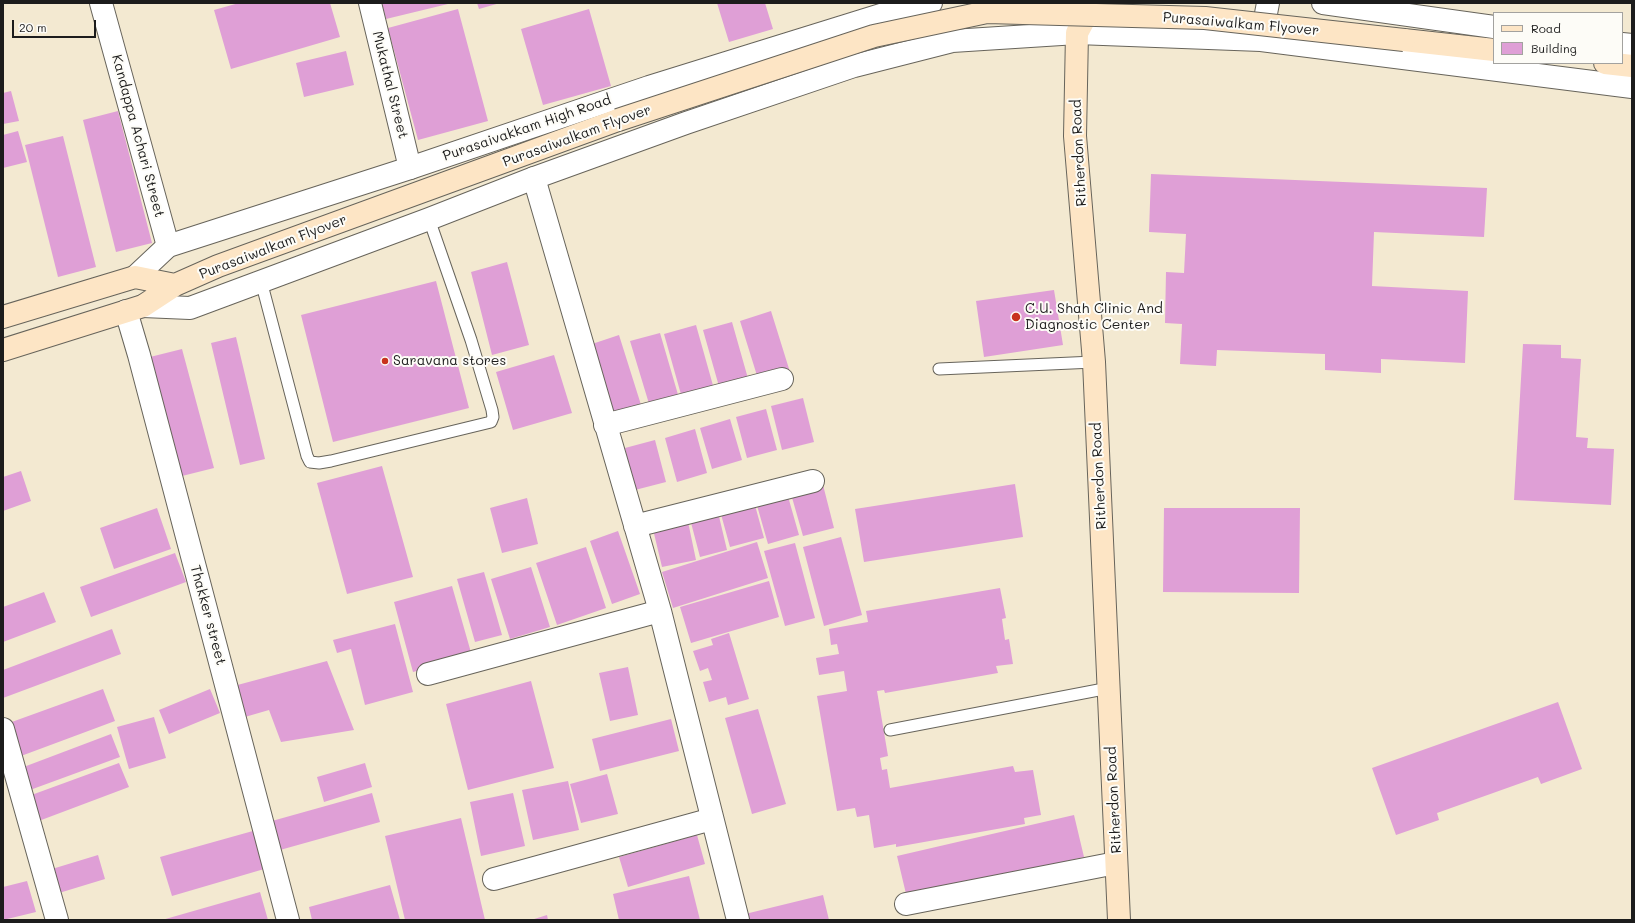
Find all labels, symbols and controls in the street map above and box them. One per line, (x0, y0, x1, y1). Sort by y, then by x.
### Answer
street label: Purasaiwalkam Flyover (1162, 9, 1320, 39)
scale bar (14, 12, 98, 38)
legend (1493, 12, 1623, 64)
text: 20 m (19, 19, 47, 35)
text: Road (1531, 20, 1561, 36)
street label: Mukathal Street (369, 29, 411, 141)
text: Building (1531, 40, 1577, 56)
street label: Kandappa Achari Street (108, 53, 168, 219)
street label: Purasaivakkam High Road (441, 91, 613, 165)
street label: Ritherdon Road (1068, 99, 1090, 207)
street label: Purasaiwalkam Flyover (500, 101, 654, 171)
street label: Purasaiwalkam Flyover (197, 211, 349, 283)
place label: C.U. Shah Clinic And Diagnostic Center (1025, 301, 1163, 334)
marker: C.U. Shah Clinic And Diagnostic Center (1010, 311, 1022, 323)
place label: Saravana stores (393, 353, 506, 369)
marker: Saravana stores (380, 356, 390, 366)
street label: Ritherdon Road (1088, 422, 1110, 530)
street label: Thakker street (187, 563, 229, 667)
street label: Ritherdon Road (1103, 746, 1125, 854)

